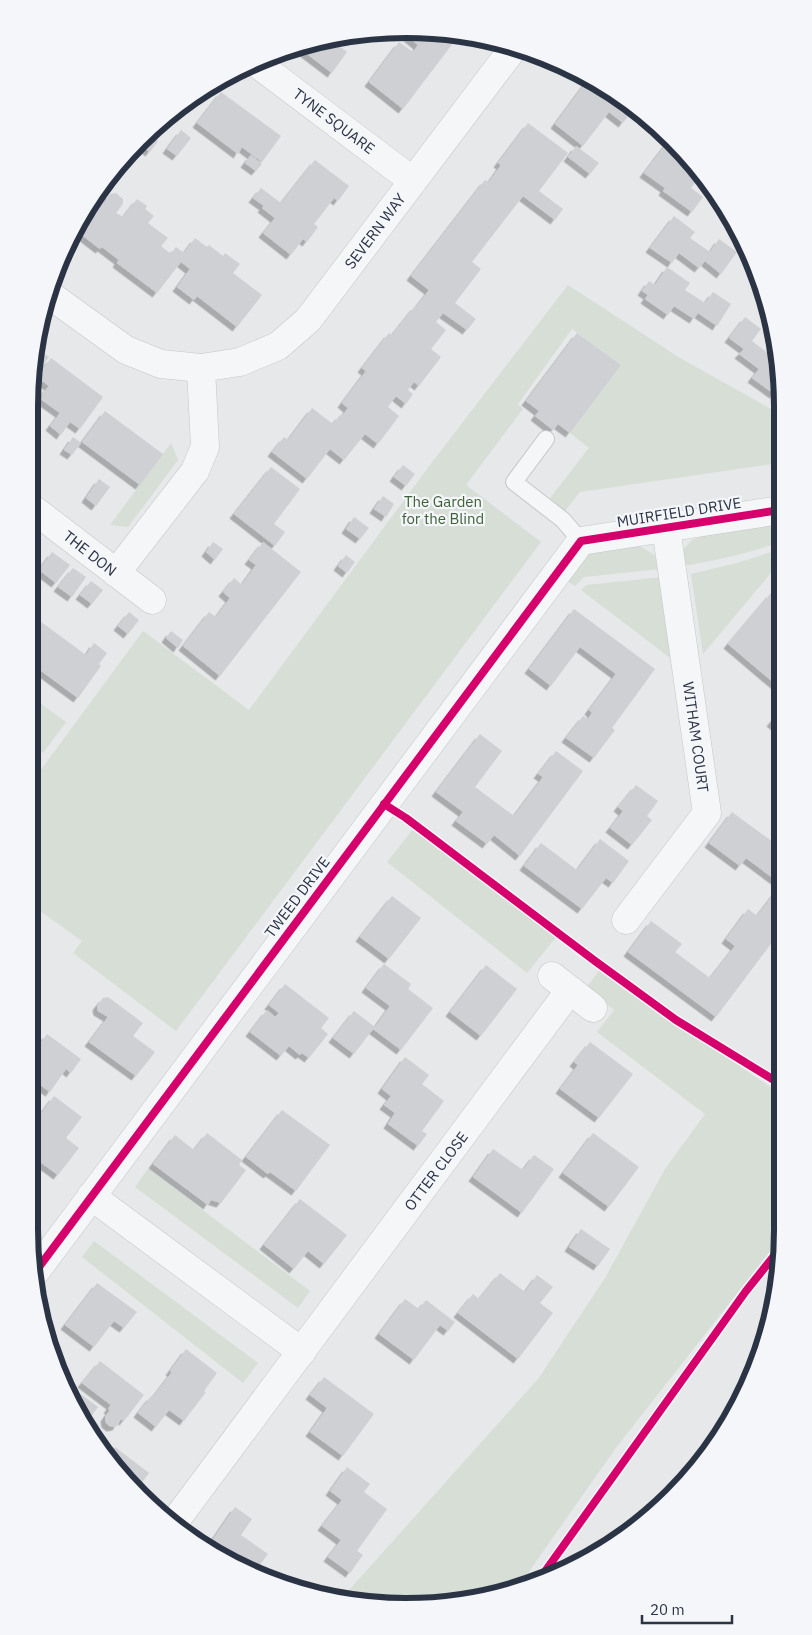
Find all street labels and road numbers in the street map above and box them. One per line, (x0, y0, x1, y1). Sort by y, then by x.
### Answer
street label: TYNE SQUARE (289, 84, 379, 158)
street label: SEVERN WAY (340, 189, 410, 273)
street label: MUIRFIELD DRIVE (615, 493, 743, 531)
street label: THE DON (59, 526, 121, 580)
street label: WITHAM COURT (679, 680, 713, 794)
street label: TWEED DRIVE (260, 853, 334, 941)
street label: OTTER CLOSE (400, 1128, 472, 1214)

